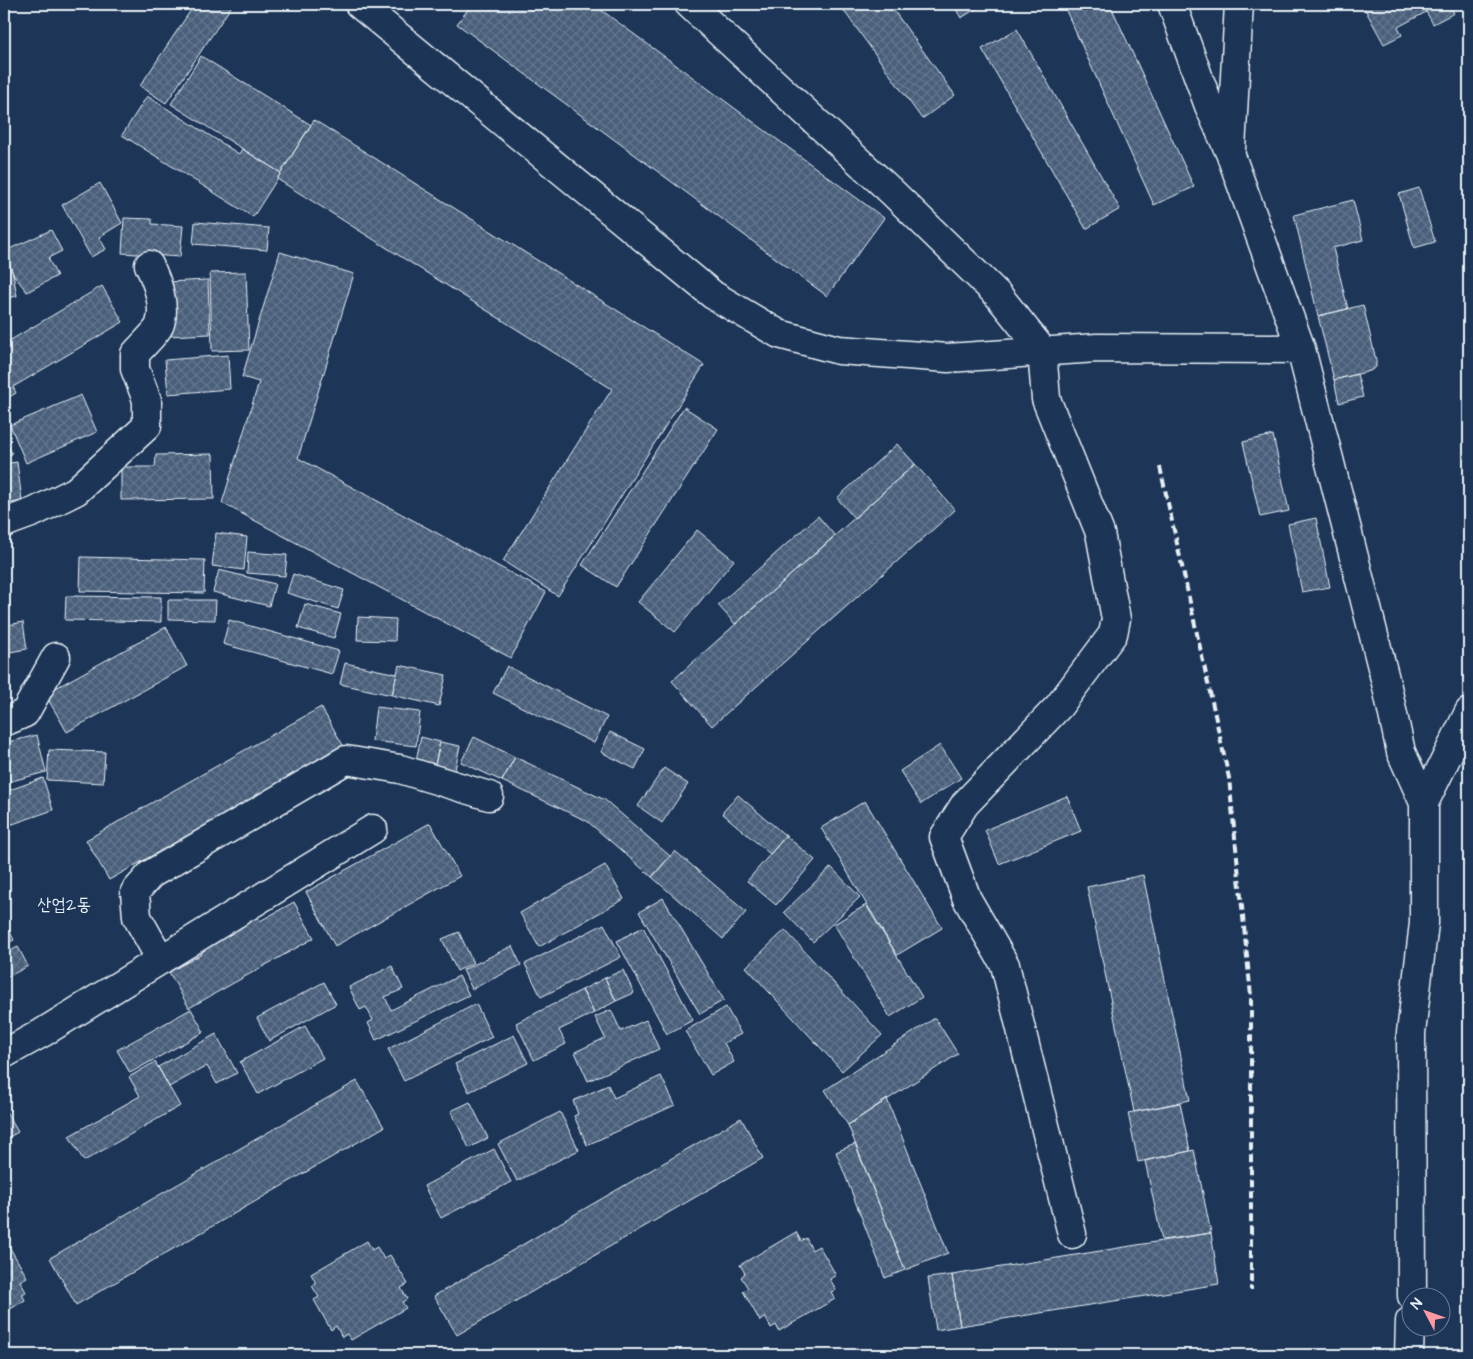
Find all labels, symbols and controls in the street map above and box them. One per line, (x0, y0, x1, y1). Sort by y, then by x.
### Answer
district label: 산업2동 (37, 892, 91, 917)
north arrow (1400, 1286, 1450, 1336)
text: N (1407, 1294, 1428, 1314)

